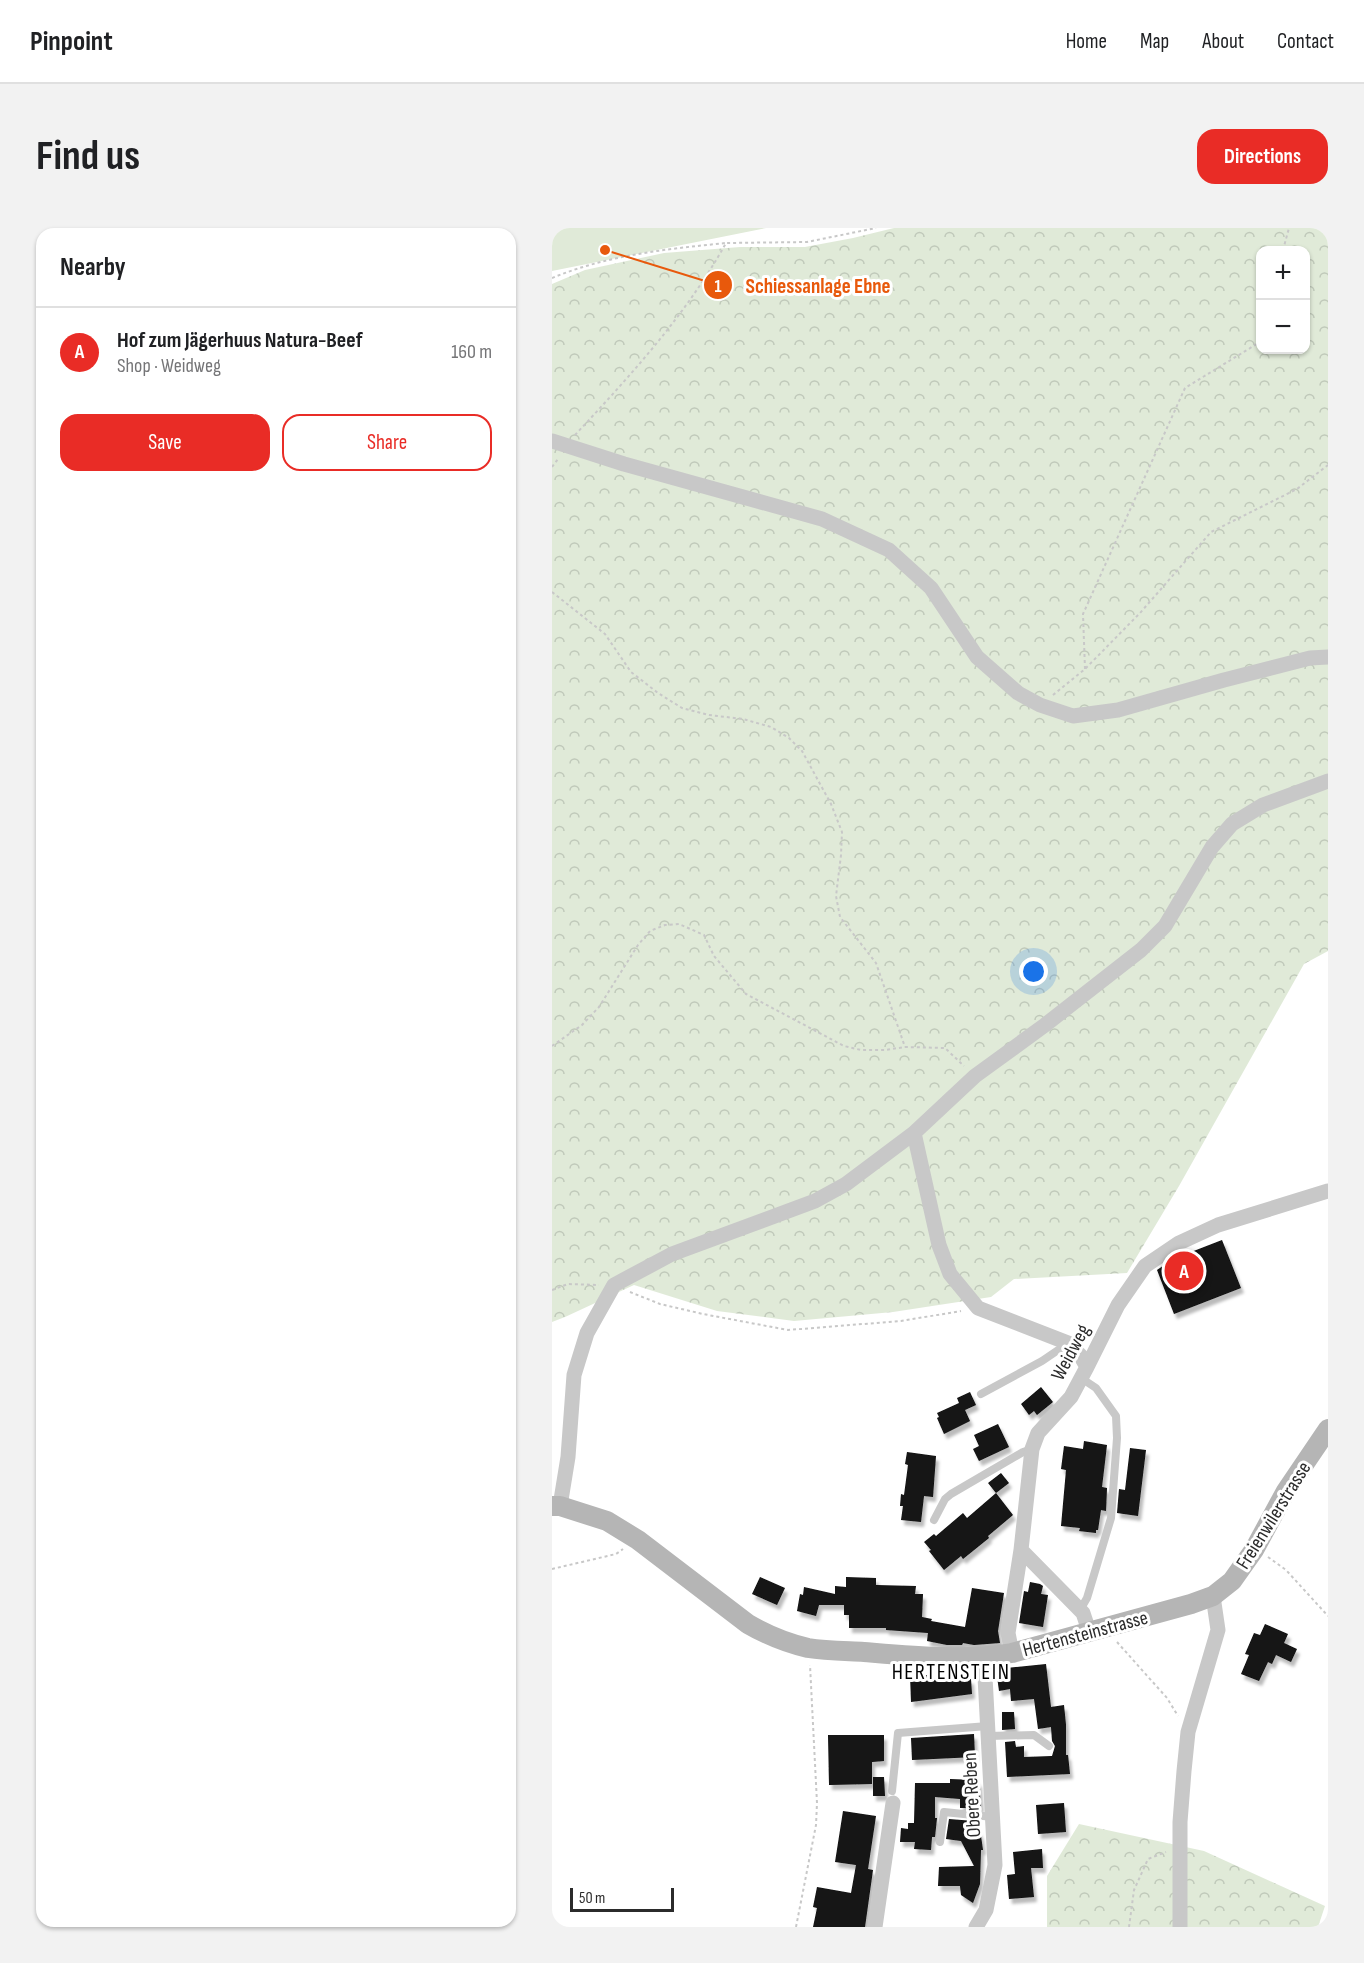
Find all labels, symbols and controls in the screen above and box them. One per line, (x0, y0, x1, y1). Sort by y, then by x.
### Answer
text: Pinpoint (30, 25, 113, 58)
text: Home (1066, 29, 1107, 54)
text: Map (1140, 29, 1169, 54)
text: About (1202, 29, 1244, 54)
text: Contact (1277, 29, 1334, 54)
button: Directions (1197, 129, 1328, 184)
text: Find us (36, 131, 140, 182)
map controls (1256, 246, 1310, 354)
button: + (1256, 246, 1310, 300)
text: Nearby (60, 252, 126, 283)
callout: Schiessanlage Ebne (703, 266, 902, 305)
text: Schiessanlage Ebne (745, 274, 891, 299)
text: 1 (714, 276, 722, 297)
button: − (1256, 300, 1310, 354)
text: Hof zum Jägerhuus Natura-Beef (117, 327, 363, 354)
text: A (75, 340, 84, 364)
text: 160 m (451, 340, 492, 364)
text: Shop · Weidweg (117, 354, 221, 378)
button: Save (60, 414, 270, 471)
button: Share (282, 414, 492, 471)
your location (1019, 957, 1048, 986)
pin: A (1164, 1248, 1204, 1294)
street label: Weidweg (1046, 1320, 1096, 1385)
street label: Freienwilerstrasse (1231, 1457, 1316, 1574)
street label: Hertensteinstrasse (1020, 1606, 1151, 1662)
district label: HERTENSTEIN (892, 1659, 1010, 1686)
street label: Obere Reben (958, 1752, 986, 1838)
scale bar (570, 1885, 674, 1912)
text: 50 m (579, 1889, 605, 1908)

